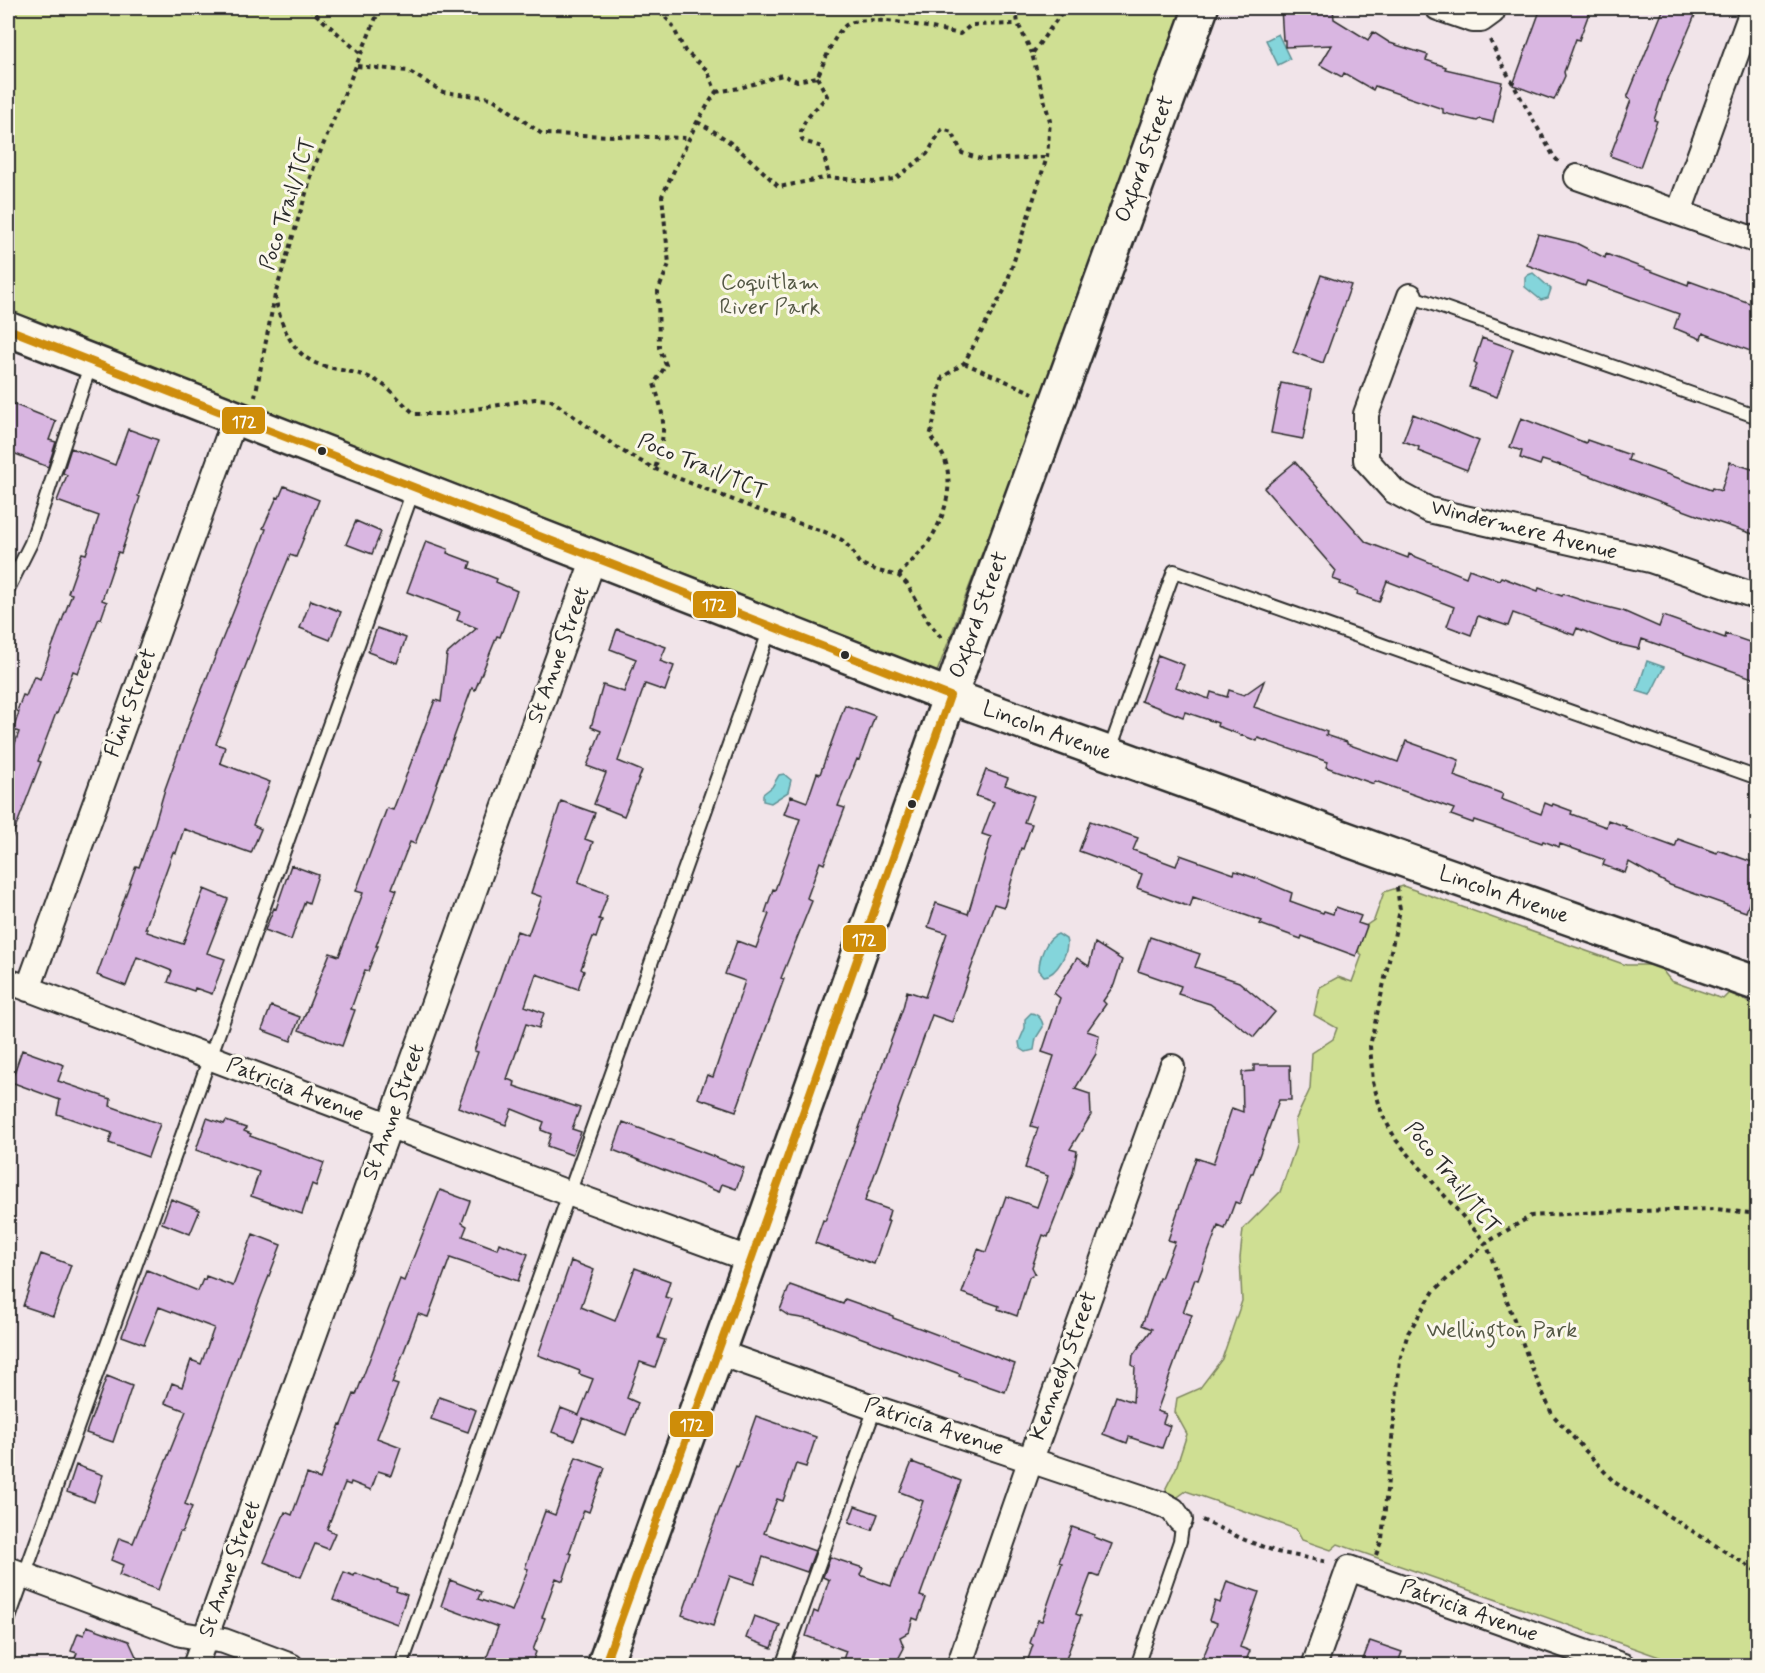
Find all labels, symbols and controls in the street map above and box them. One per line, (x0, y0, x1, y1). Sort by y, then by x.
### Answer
street label: Oxford Street (1109, 92, 1183, 227)
street label: Poco Trail/TCT (253, 134, 323, 274)
park label: Coquitlam River Park (719, 269, 821, 322)
line badge: 172 (221, 406, 266, 435)
text: 172 (232, 412, 257, 433)
street label: Poco Trail/TCT (633, 427, 771, 507)
unlabelled marker (316, 445, 328, 457)
street label: Windermere Avenue (1428, 493, 1620, 567)
street label: Oxford Street (943, 548, 1017, 683)
street label: St Anne Street (521, 583, 597, 727)
line badge: 172 (692, 590, 737, 619)
text: 172 (702, 595, 727, 616)
street label: Flint Street (98, 645, 164, 761)
unlabelled marker (839, 649, 851, 661)
street label: Lincoln Avenue (978, 695, 1116, 767)
unlabelled marker (906, 798, 918, 810)
street label: Lincoln Avenue (1435, 860, 1573, 930)
line badge: 172 (842, 924, 887, 953)
text: 172 (852, 930, 877, 951)
street label: St Anne Street (356, 1040, 432, 1184)
street label: Patricia Avenue (222, 1051, 368, 1129)
street label: Poco Trail/TCT (1398, 1116, 1506, 1240)
street label: Kennedy Street (1024, 1288, 1104, 1444)
park label: Wellington Park (1427, 1317, 1577, 1348)
street label: Patricia Avenue (861, 1391, 1007, 1463)
line badge: 172 (669, 1410, 714, 1438)
text: 172 (680, 1415, 705, 1436)
street label: St Anne Street (192, 1497, 268, 1641)
street label: Patricia Avenue (1396, 1573, 1542, 1649)

